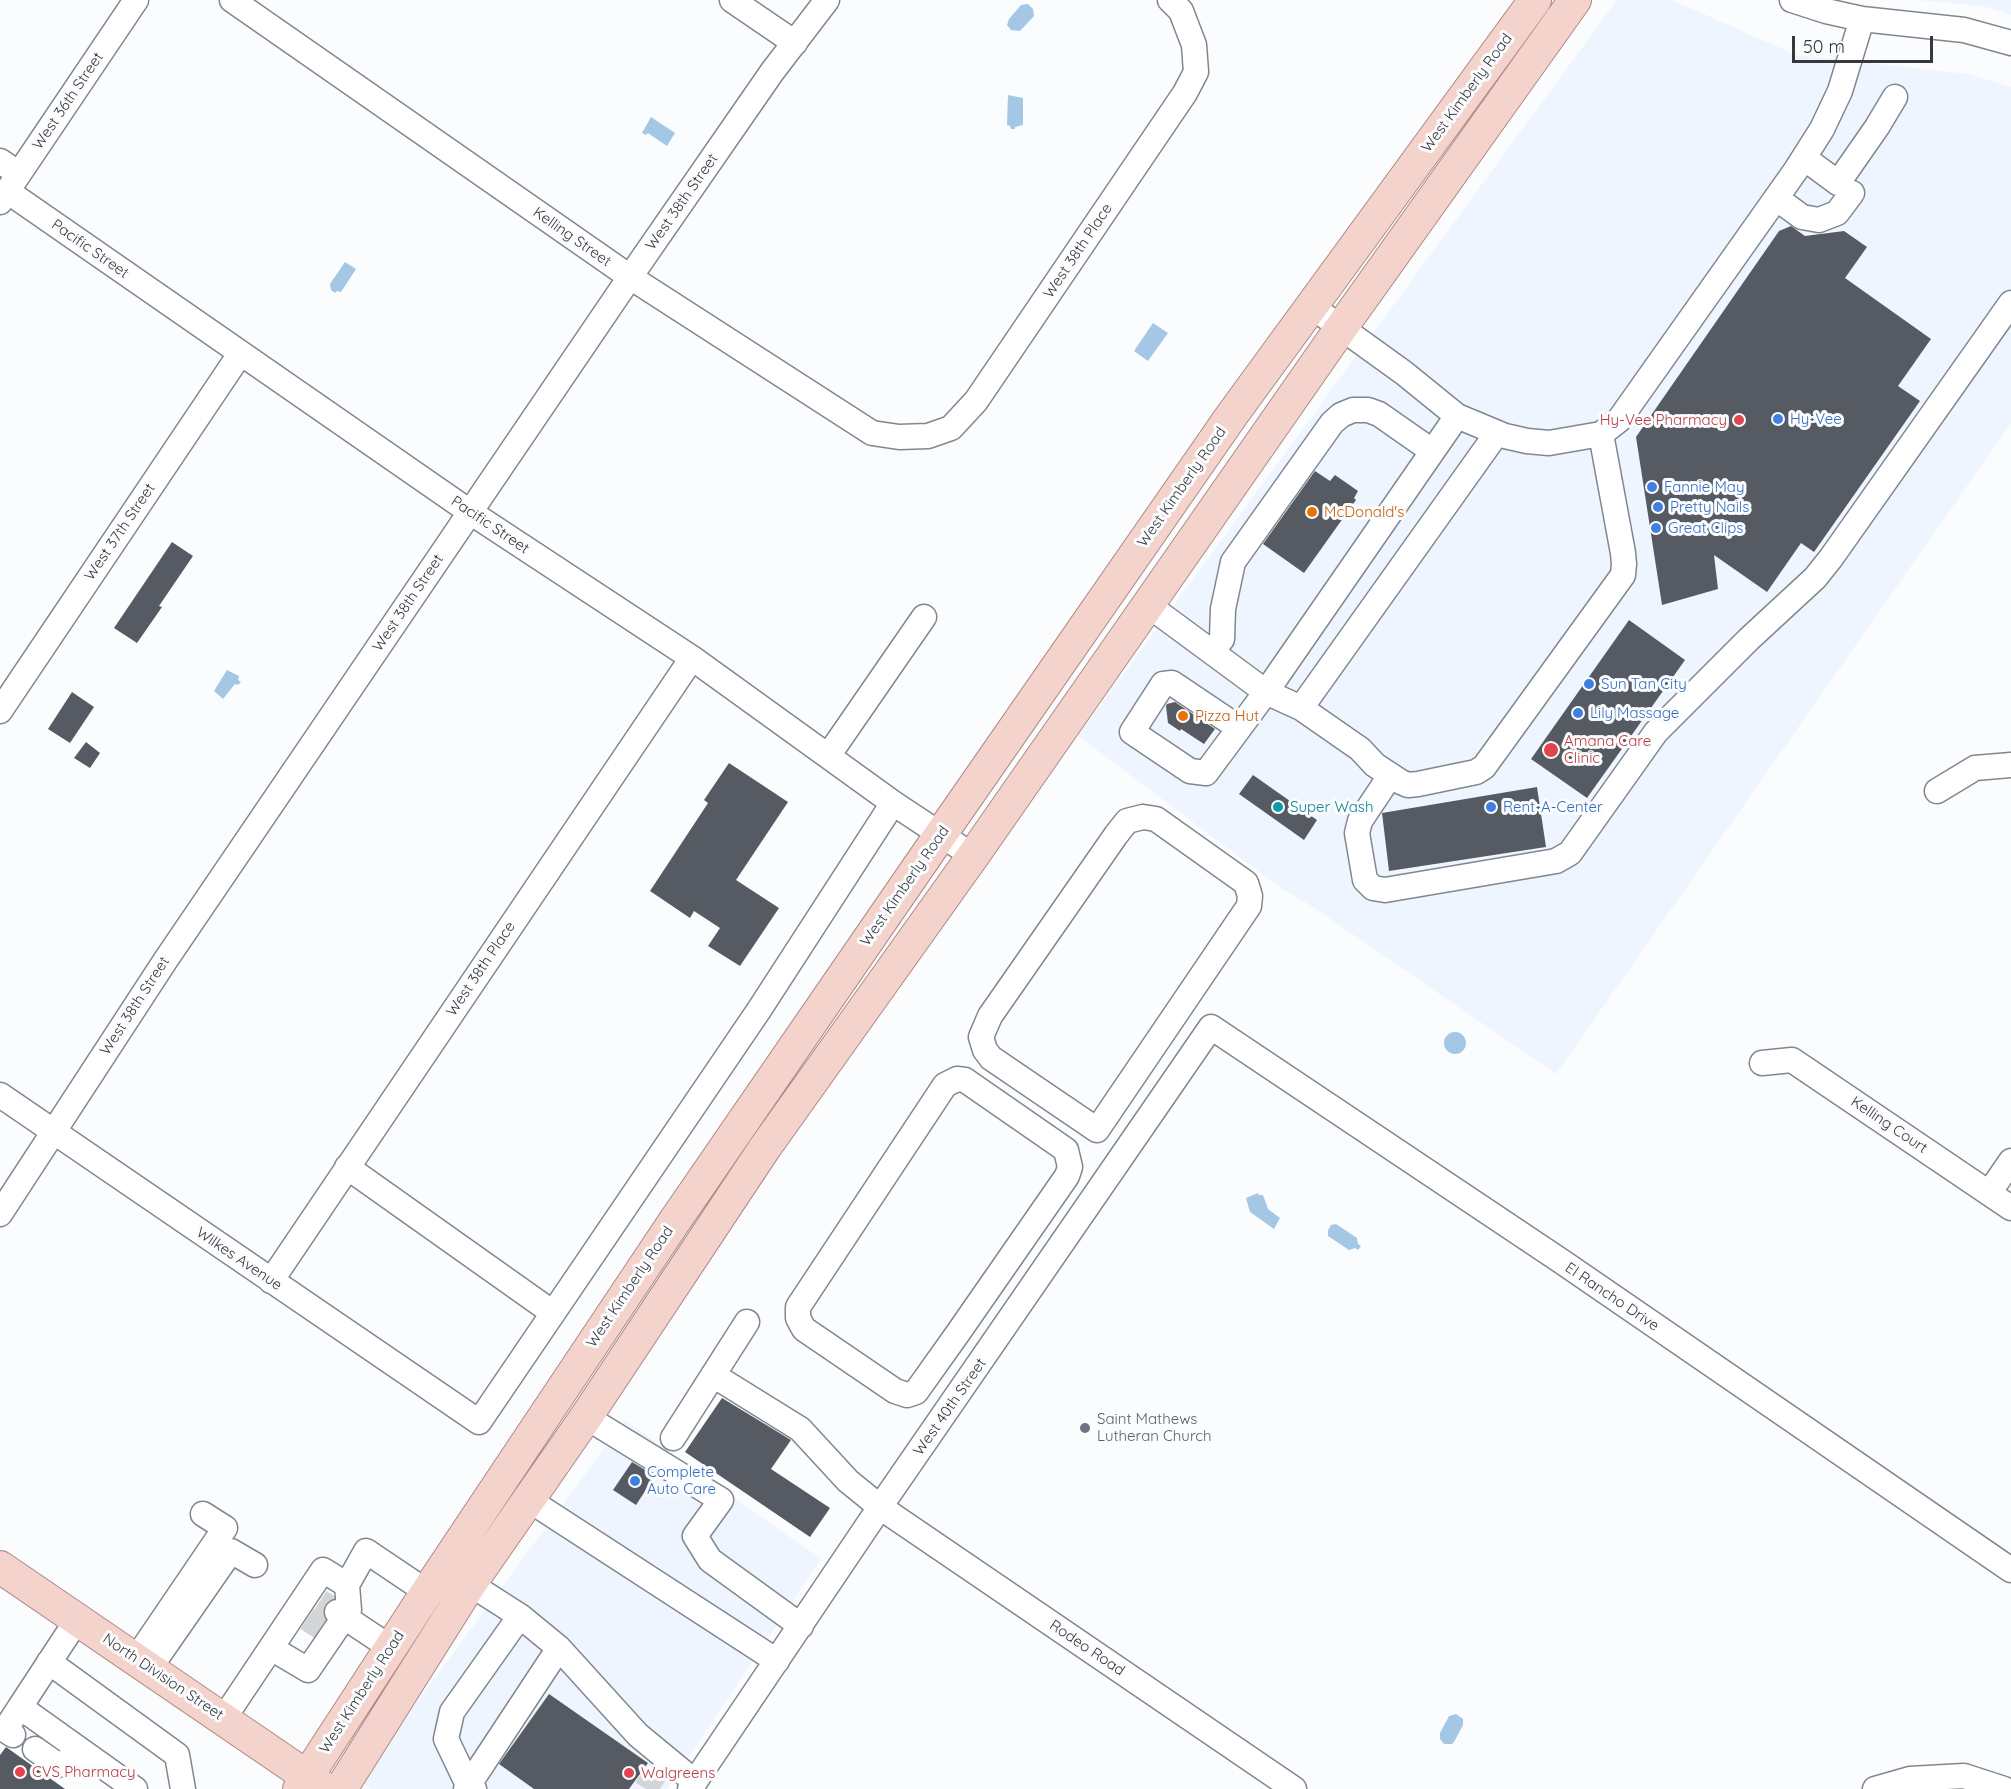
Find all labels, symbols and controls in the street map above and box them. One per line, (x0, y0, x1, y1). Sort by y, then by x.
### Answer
scale bar (1795, 24, 1936, 62)
street label: West Kimberly Road (1418, 30, 1516, 156)
text: 50 m (1803, 35, 1845, 58)
street label: West 36th Street (29, 49, 107, 153)
street label: West 38th Street (642, 150, 722, 254)
street label: West 38th Place (1040, 200, 1116, 302)
street label: Kelling Street (529, 203, 615, 271)
street label: Pacific Street (48, 216, 132, 282)
place label: Hy-Vee (1790, 410, 1842, 428)
place label: Hy-Vee Pharmacy (1600, 411, 1727, 429)
marker: Hy-Vee (1771, 412, 1785, 426)
marker: Hy-Vee Pharmacy (1732, 413, 1746, 427)
street label: West Kimberly Road (1134, 424, 1230, 550)
place label: Fannie May (1664, 478, 1744, 496)
street label: West 37th Street (81, 480, 159, 584)
marker: Fannie May (1645, 480, 1659, 494)
street label: Pacific Street (447, 492, 533, 558)
place label: Pretty Nails (1670, 498, 1749, 516)
marker: Pretty Nails (1651, 500, 1665, 514)
place label: McDonald's (1324, 503, 1404, 521)
marker: McDonald's (1305, 505, 1319, 519)
place label: Great Clips (1668, 519, 1743, 537)
marker: Great Clips (1649, 521, 1663, 535)
street label: West 38th Street (369, 551, 447, 655)
place label: Sun Tan City (1601, 675, 1687, 693)
marker: Sun Tan City (1582, 677, 1596, 691)
place label: Lily Massage (1590, 704, 1679, 722)
marker: Lily Massage (1571, 706, 1585, 720)
place label: Pizza Hut (1195, 707, 1259, 725)
marker: Pizza Hut (1176, 709, 1190, 723)
place label: Amana Care Clinic (1564, 732, 1651, 767)
marker: Amana Care Clinic (1542, 741, 1560, 759)
place label: Super Wash (1290, 798, 1373, 816)
place label: Rent-A-Center (1503, 798, 1603, 816)
marker: Super Wash (1271, 800, 1285, 814)
marker: Rent-A-Center (1484, 800, 1498, 814)
street label: West Kimberly Road (857, 823, 953, 949)
street label: West 38th Place (443, 918, 519, 1020)
street label: West 38th Street (97, 953, 173, 1059)
street label: Kelling Court (1847, 1093, 1931, 1157)
street label: West Kimberly Road (583, 1223, 677, 1351)
street label: Wilkes Avenue (193, 1224, 285, 1294)
street label: El Rancho Drive (1562, 1259, 1662, 1335)
street label: West 40th Street (910, 1355, 990, 1459)
place label: Saint Mathews Lutheran Church (1097, 1410, 1212, 1445)
marker: Saint Mathews Lutheran Church (1078, 1421, 1092, 1435)
place label: Complete Auto Care (647, 1463, 716, 1498)
marker: Complete Auto Care (628, 1474, 642, 1488)
street label: Rodeo Road (1046, 1616, 1128, 1680)
street label: West Kimberly Road (316, 1627, 408, 1757)
street label: North Division Street (99, 1630, 227, 1724)
place label: CVS Pharmacy (32, 1763, 136, 1781)
place label: Walgreens (641, 1764, 715, 1782)
marker: CVS Pharmacy (13, 1765, 27, 1779)
marker: Walgreens (622, 1766, 636, 1780)

